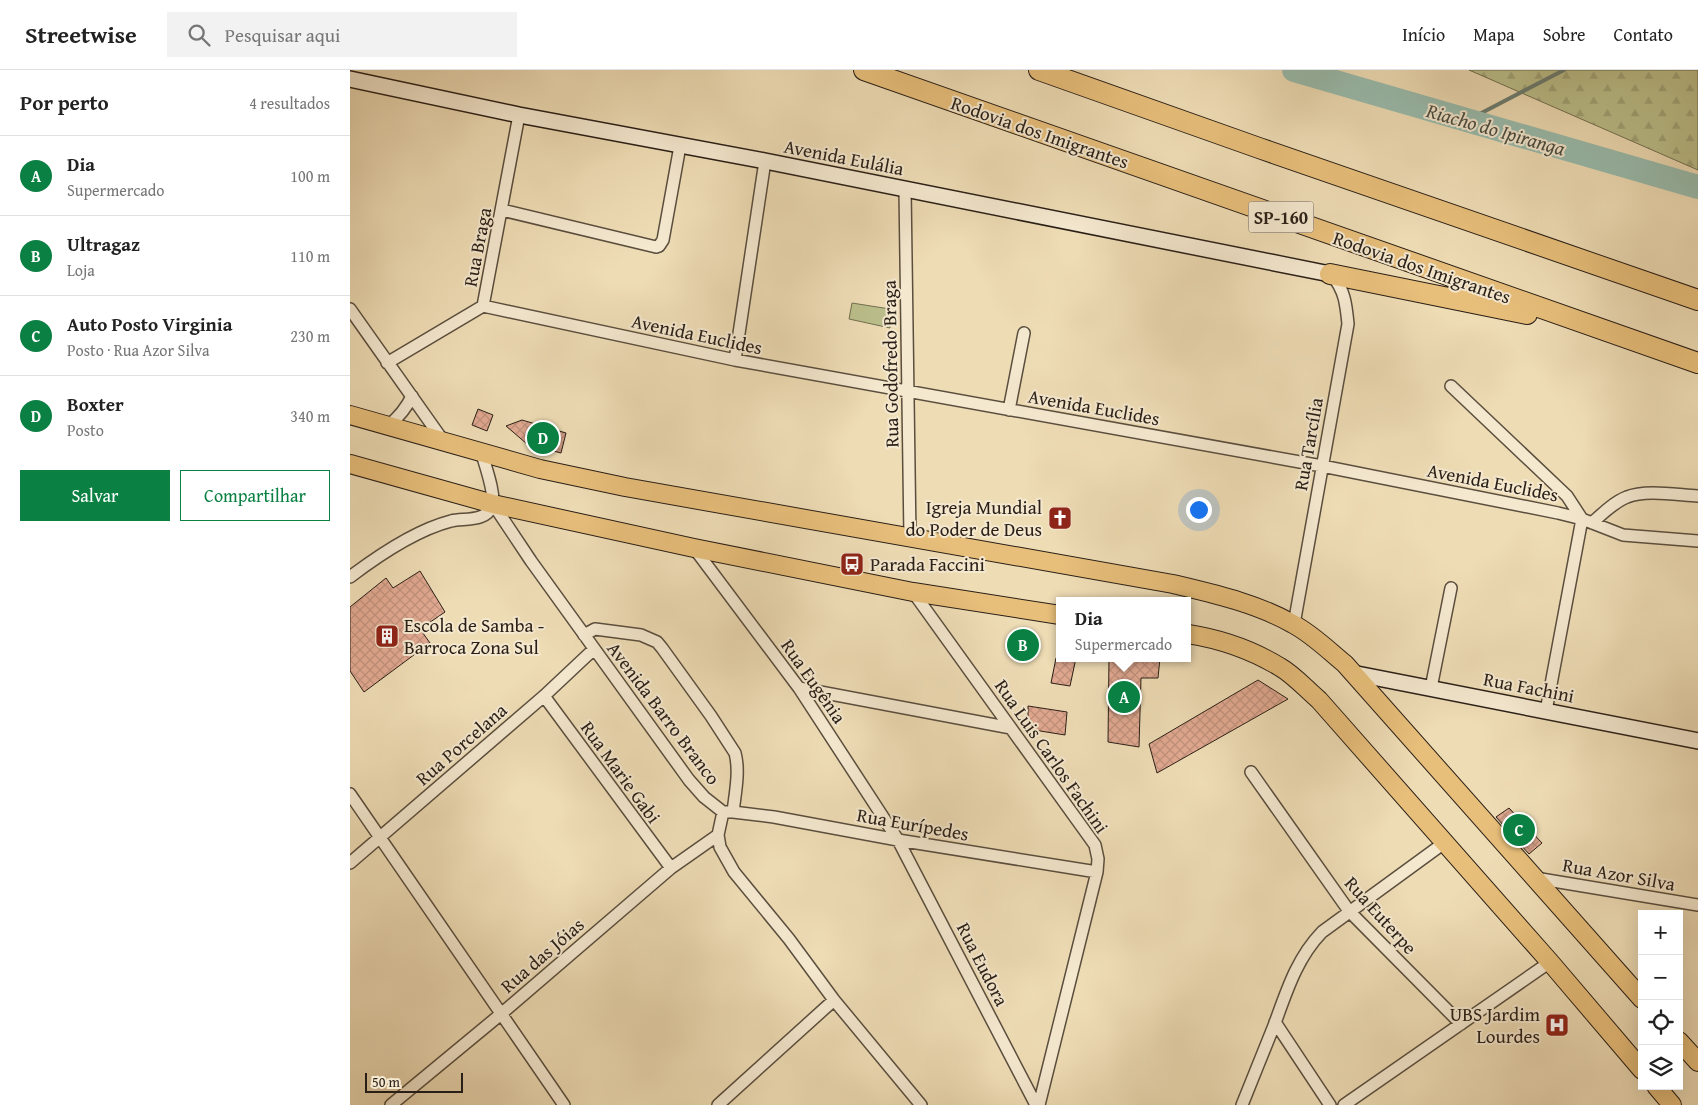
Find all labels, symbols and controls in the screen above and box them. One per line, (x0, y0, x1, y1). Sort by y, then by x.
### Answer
search box (167, 12, 517, 57)
text: Streetwise (25, 17, 137, 52)
icon: search (185, 21, 213, 49)
text: Pesquisar aqui (225, 21, 340, 49)
text: Início (1402, 21, 1445, 48)
text: Mapa (1473, 21, 1515, 48)
text: Sobre (1543, 21, 1586, 48)
text: Contato (1614, 21, 1673, 48)
text: Por perto (20, 87, 109, 118)
street label: Rodovia dos Imigrantes (947, 88, 1133, 176)
text: 4 resultados (249, 91, 330, 115)
water label: Riacho do Ipiranga (1422, 95, 1569, 163)
street label: Avenida Eulália (782, 132, 906, 182)
text: Dia (67, 150, 95, 178)
text: A (31, 164, 41, 188)
text: 100 m (290, 164, 330, 188)
text: Supermercado (67, 178, 165, 202)
road number: SP-160 (1248, 202, 1314, 232)
street label: Rua Braga (456, 205, 498, 289)
street label: Rodovia dos Imigrantes (1329, 223, 1515, 311)
text: Ultragaz (67, 230, 140, 258)
text: B (31, 244, 41, 268)
text: 110 m (290, 244, 330, 268)
text: Loja (67, 258, 95, 282)
street label: Rua Godofredo Braga (875, 280, 905, 448)
street label: Avenida Euclides (629, 306, 765, 362)
text: Auto Posto Virginia (67, 310, 232, 338)
text: C (31, 324, 41, 348)
text: 230 m (290, 324, 330, 348)
text: Posto · Rua Azor Silva (67, 338, 210, 362)
street label: Avenida Euclides (1026, 382, 1162, 432)
text: Boxter (67, 390, 124, 418)
street label: Rua Tarcília (1286, 395, 1330, 493)
text: D (31, 404, 41, 428)
text: 340 m (290, 404, 330, 428)
text: Posto (67, 418, 104, 442)
pin: D (527, 419, 559, 457)
street label: Avenida Euclides (1425, 456, 1561, 508)
button: Salvar (20, 470, 170, 521)
button: Compartilhar (180, 470, 330, 521)
place label: Igreja Mundial do Poder de Deus (905, 493, 1042, 543)
your location (1186, 497, 1212, 523)
church icon: Igreja Mundial do Poder de Deus (1047, 505, 1073, 531)
place label: Parada Faccini (870, 550, 985, 578)
bus stop icon: Parada Faccini (839, 551, 865, 577)
popup (1056, 597, 1191, 662)
text: Dia (1075, 604, 1103, 632)
place label: Escola de Samba - Barroca Zona Sul (404, 611, 544, 661)
building icon: Escola de Samba - Barroca Zona Sul (374, 623, 400, 649)
pin: B (1007, 626, 1039, 664)
text: Supermercado (1075, 632, 1172, 656)
street label: Rua Eugênia (775, 633, 853, 729)
street label: Avenida Barro Branco (601, 635, 727, 791)
street label: Rua Fachini (1481, 664, 1577, 710)
street label: Rua Luis Carlos Fachini (988, 673, 1116, 839)
pin: A (1108, 678, 1140, 716)
street label: Rua Porcelana (409, 696, 513, 792)
street label: Rua Marie Gabi (574, 715, 668, 829)
street label: Rua Eurípedes (855, 800, 971, 848)
pin: C (1503, 811, 1535, 849)
street label: Rua Azor Silva (1560, 850, 1678, 898)
street label: Rua Euterpe (1338, 870, 1424, 960)
map controls (1638, 910, 1683, 1090)
button: + (1638, 910, 1683, 955)
street label: Rua das Jóias (494, 911, 590, 999)
street label: Rua Eudora (950, 917, 1016, 1011)
button: − (1638, 955, 1683, 1000)
place label: UBS Jardim Lourdes (1450, 1000, 1540, 1050)
button: locate (1638, 1000, 1683, 1045)
hospital icon: UBS Jardim Lourdes (1544, 1012, 1570, 1038)
button: layers (1638, 1045, 1683, 1090)
scale bar (365, 1070, 462, 1093)
text: 50 m (372, 1072, 400, 1092)

